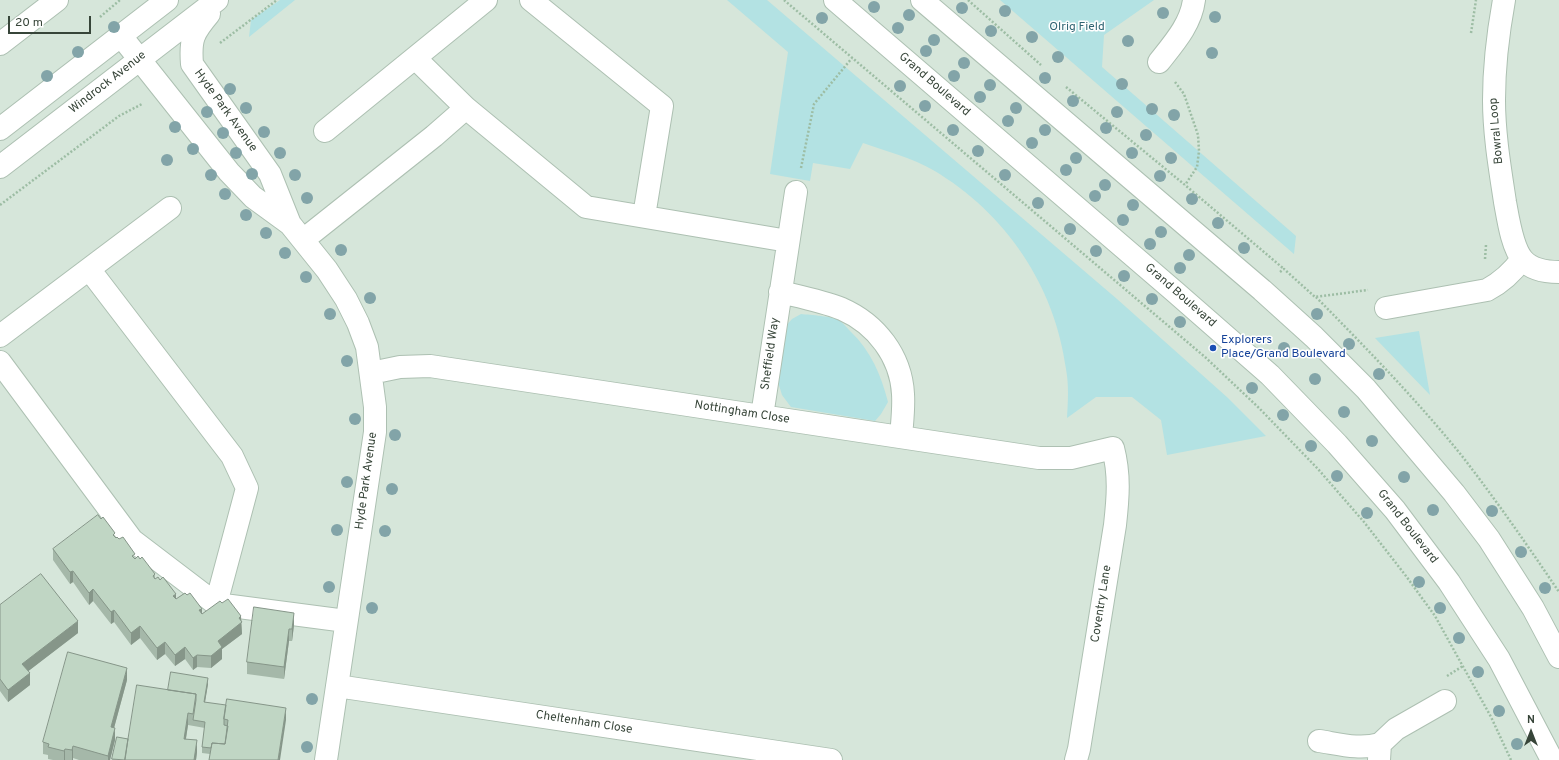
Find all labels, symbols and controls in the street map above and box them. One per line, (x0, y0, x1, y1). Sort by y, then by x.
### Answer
scale bar (10, 8, 93, 34)
text: 20 m (15, 15, 43, 31)
park label: Olrig Field (1049, 21, 1105, 35)
street label: Windrock Avenue (67, 49, 149, 117)
street label: Grand Boulevard (895, 50, 973, 120)
street label: Hyde Park Avenue (190, 67, 260, 155)
street label: Bowral Loop (1487, 97, 1507, 165)
street label: Grand Boulevard (1141, 261, 1219, 331)
street label: Sheffield Way (759, 317, 783, 391)
place label: Explorers Place/Grand Boulevard (1221, 334, 1346, 362)
marker: Explorers Place/Grand Boulevard (1208, 343, 1218, 353)
street label: Nottingham Close (693, 398, 791, 428)
street label: Hyde Park Avenue (353, 431, 381, 531)
street label: Grand Boulevard (1374, 487, 1440, 567)
street label: Coventry Lane (1089, 564, 1115, 644)
street label: Cheltenham Close (535, 708, 633, 738)
north arrow (1511, 712, 1551, 752)
text: N (1527, 713, 1535, 727)

